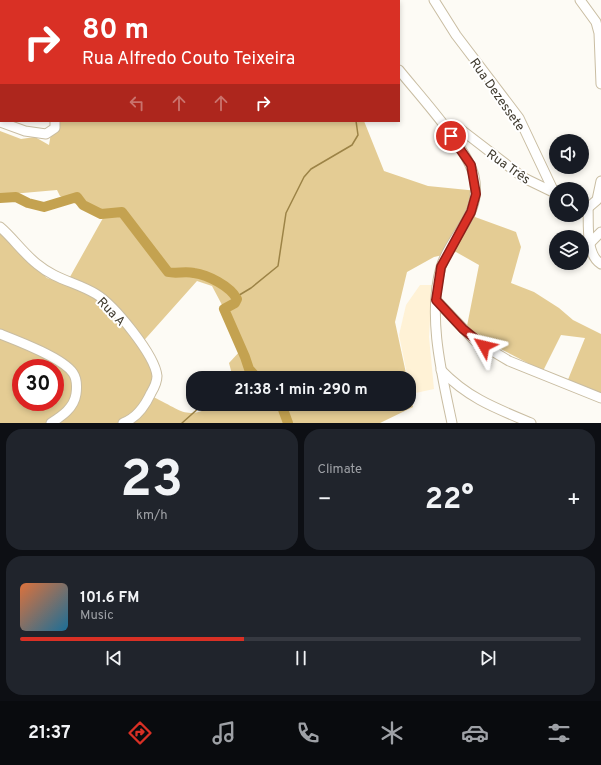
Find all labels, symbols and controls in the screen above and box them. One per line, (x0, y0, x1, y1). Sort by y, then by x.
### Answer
text: 80 m (82, 13, 149, 49)
icon: right (16, 16, 68, 68)
text: Rua Alfredo Couto Teixeira (82, 48, 295, 71)
street label: Rua Dezessete (465, 56, 527, 135)
icon: left (126, 92, 148, 114)
icon: ahead (168, 92, 190, 114)
icon: ahead (210, 92, 232, 114)
icon: right (252, 92, 274, 114)
pin (434, 119, 468, 153)
icon: arrive (440, 125, 462, 147)
map controls (549, 134, 589, 270)
button: sound (549, 134, 589, 174)
street label: Rua Três (483, 147, 533, 188)
button: search (549, 182, 589, 222)
button: layers (549, 230, 589, 270)
street label: Rua A (93, 295, 128, 330)
position arrow (463, 325, 505, 367)
speed limit sign: 30 (12, 359, 64, 411)
text: 21:38 · 1 min · 290 m (234, 381, 368, 400)
text: 23 (120, 449, 183, 515)
text: Climate (318, 462, 362, 478)
text: 22° (425, 482, 474, 519)
text: − (318, 487, 332, 514)
text: + (567, 487, 581, 514)
text: km/h (136, 508, 168, 524)
text: 101.6 FM (80, 589, 139, 608)
text: Music (80, 608, 114, 624)
icon: previous (103, 647, 125, 669)
icon: pause (290, 647, 312, 669)
icon: next (477, 647, 499, 669)
icon: directions (126, 719, 154, 747)
icon: music (210, 719, 238, 747)
icon: phone (294, 719, 322, 747)
icon: climate (378, 719, 406, 747)
icon: car (461, 719, 489, 747)
icon: filters (545, 719, 573, 747)
text: 21:37 (28, 722, 71, 745)

